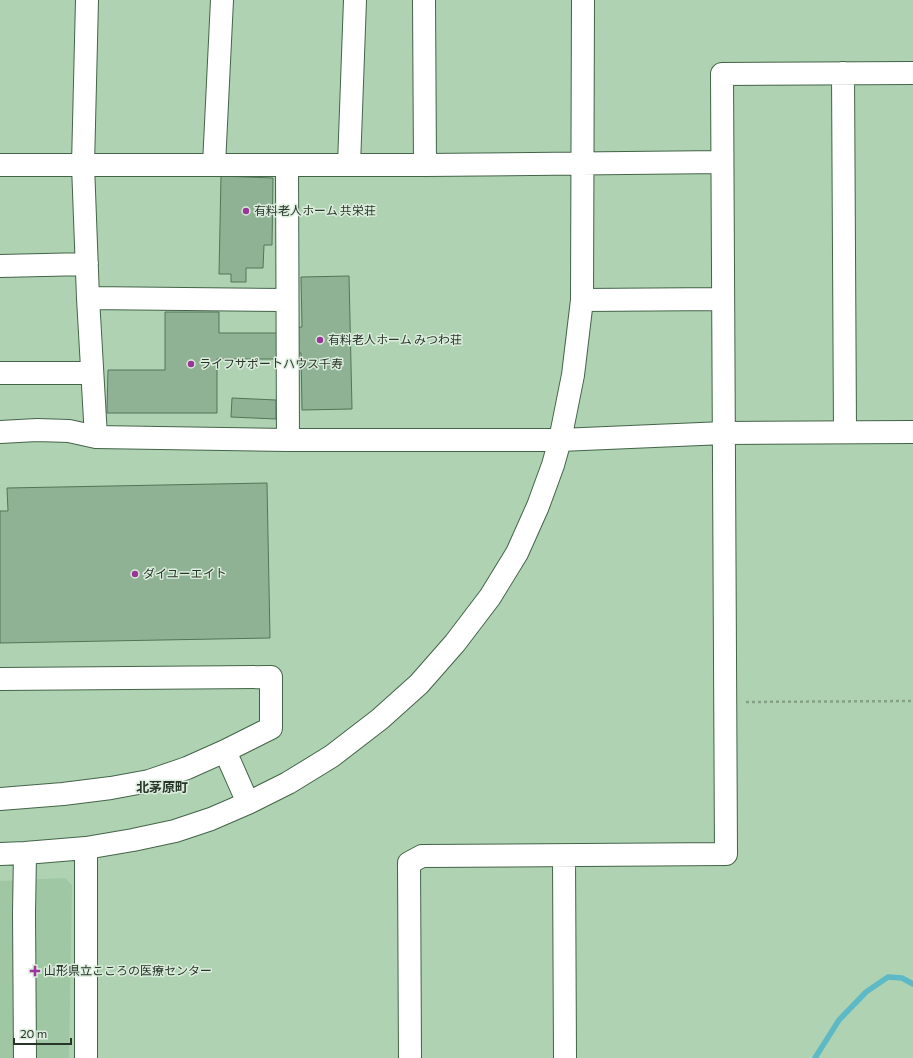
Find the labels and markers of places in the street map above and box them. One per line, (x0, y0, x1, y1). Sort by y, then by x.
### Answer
place label: 有料老人ホーム 共栄荘 (254, 203, 376, 217)
marker: 有料老人ホーム 共栄荘 (241, 206, 251, 216)
place label: 有料老人ホーム みつわ荘 (328, 332, 462, 346)
marker: 有料老人ホーム みつわ荘 (315, 335, 325, 345)
place label: ライフサポートハウス千寿 (199, 356, 343, 370)
marker: ライフサポートハウス千寿 (186, 359, 196, 369)
place label: ダイユーエイト (143, 566, 227, 580)
marker: ダイユーエイト (130, 569, 140, 579)
place label: 山形県立こころの医療センター (44, 963, 212, 977)
marker: 山形県立こころの医療センター (29, 965, 41, 977)

